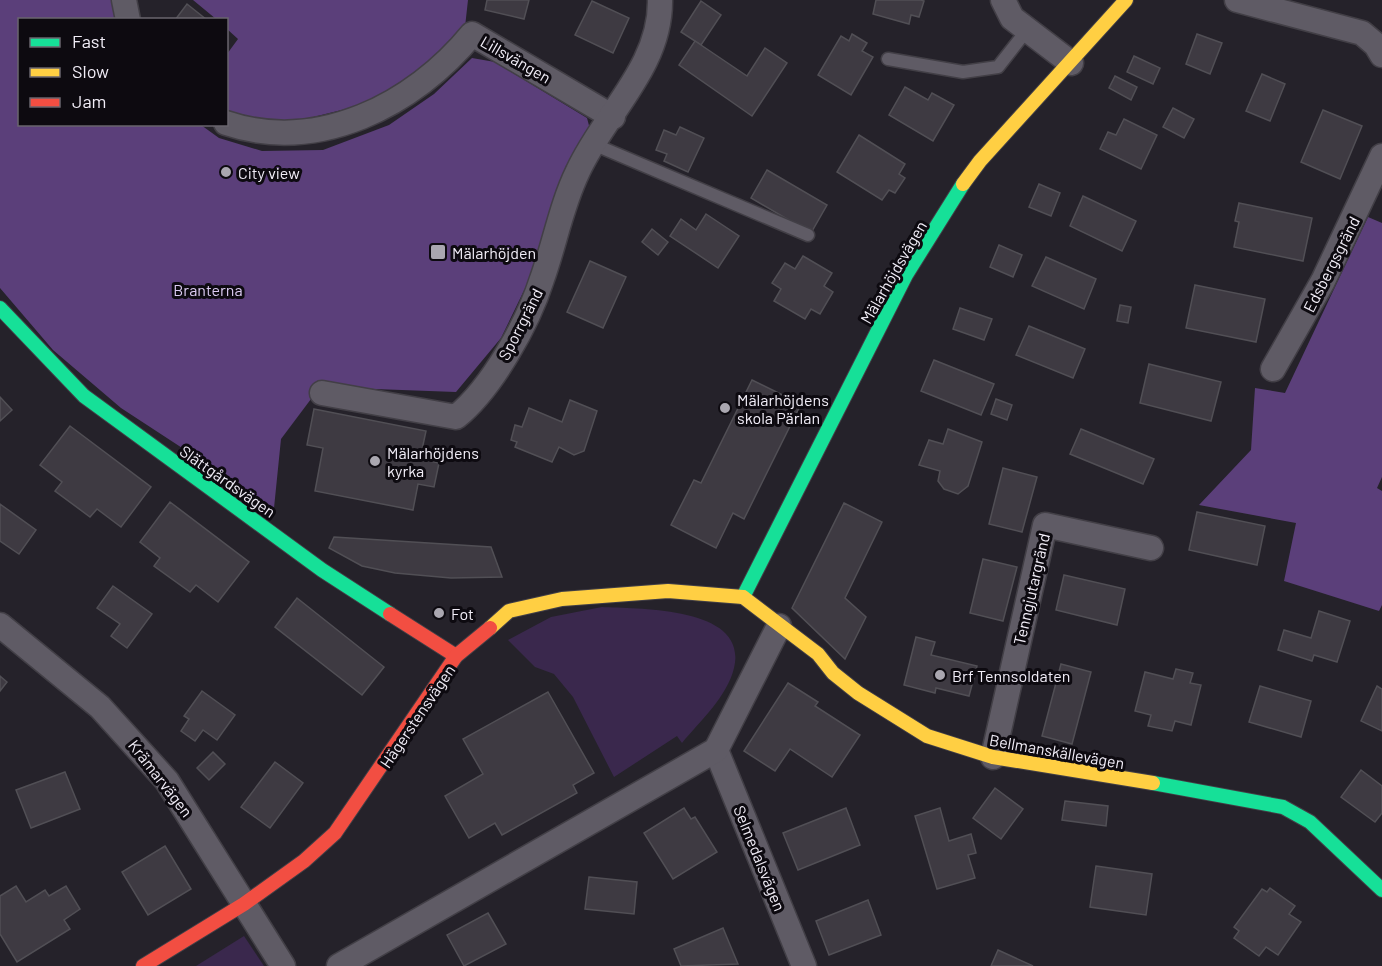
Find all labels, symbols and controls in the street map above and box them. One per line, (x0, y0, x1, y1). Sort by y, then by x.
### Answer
legend (18, 18, 228, 126)
text: Fast (72, 30, 106, 52)
street label: Lillsvängen (478, 31, 554, 87)
text: Slow (72, 60, 109, 82)
text: Jam (72, 90, 106, 112)
place label: City view (238, 163, 300, 182)
marker: City view (219, 165, 233, 179)
street label: Edsbergsgränd (1299, 213, 1363, 315)
street label: Mälarhöjdsvägen (856, 217, 930, 327)
marker: Mälarhöjden (429, 243, 447, 261)
place label: Mälarhöjden (452, 243, 536, 262)
park label: Branterna (173, 280, 243, 299)
street label: Sporrgränd (494, 285, 546, 363)
place label: Mälarhöjdens skola Pärlan (737, 390, 829, 427)
marker: Mälarhöjdens skola Pärlan (718, 401, 732, 415)
street label: Slättgårdsvägen (176, 441, 280, 521)
place label: Mälarhöjdens kyrka (387, 443, 479, 480)
marker: Mälarhöjdens kyrka (368, 454, 382, 468)
street label: Tenngjutargränd (1009, 531, 1053, 647)
place label: Fot (451, 604, 474, 623)
marker: Fot (432, 606, 446, 620)
street label: Hägerstensvägen (375, 661, 459, 771)
place label: Brf Tennsoldaten (952, 666, 1070, 685)
marker: Brf Tennsoldaten (933, 668, 947, 682)
street label: Bellmanskällevägen (988, 730, 1126, 772)
street label: Krämarvägen (125, 736, 197, 820)
street label: Selmedalsvägen (730, 802, 790, 914)

